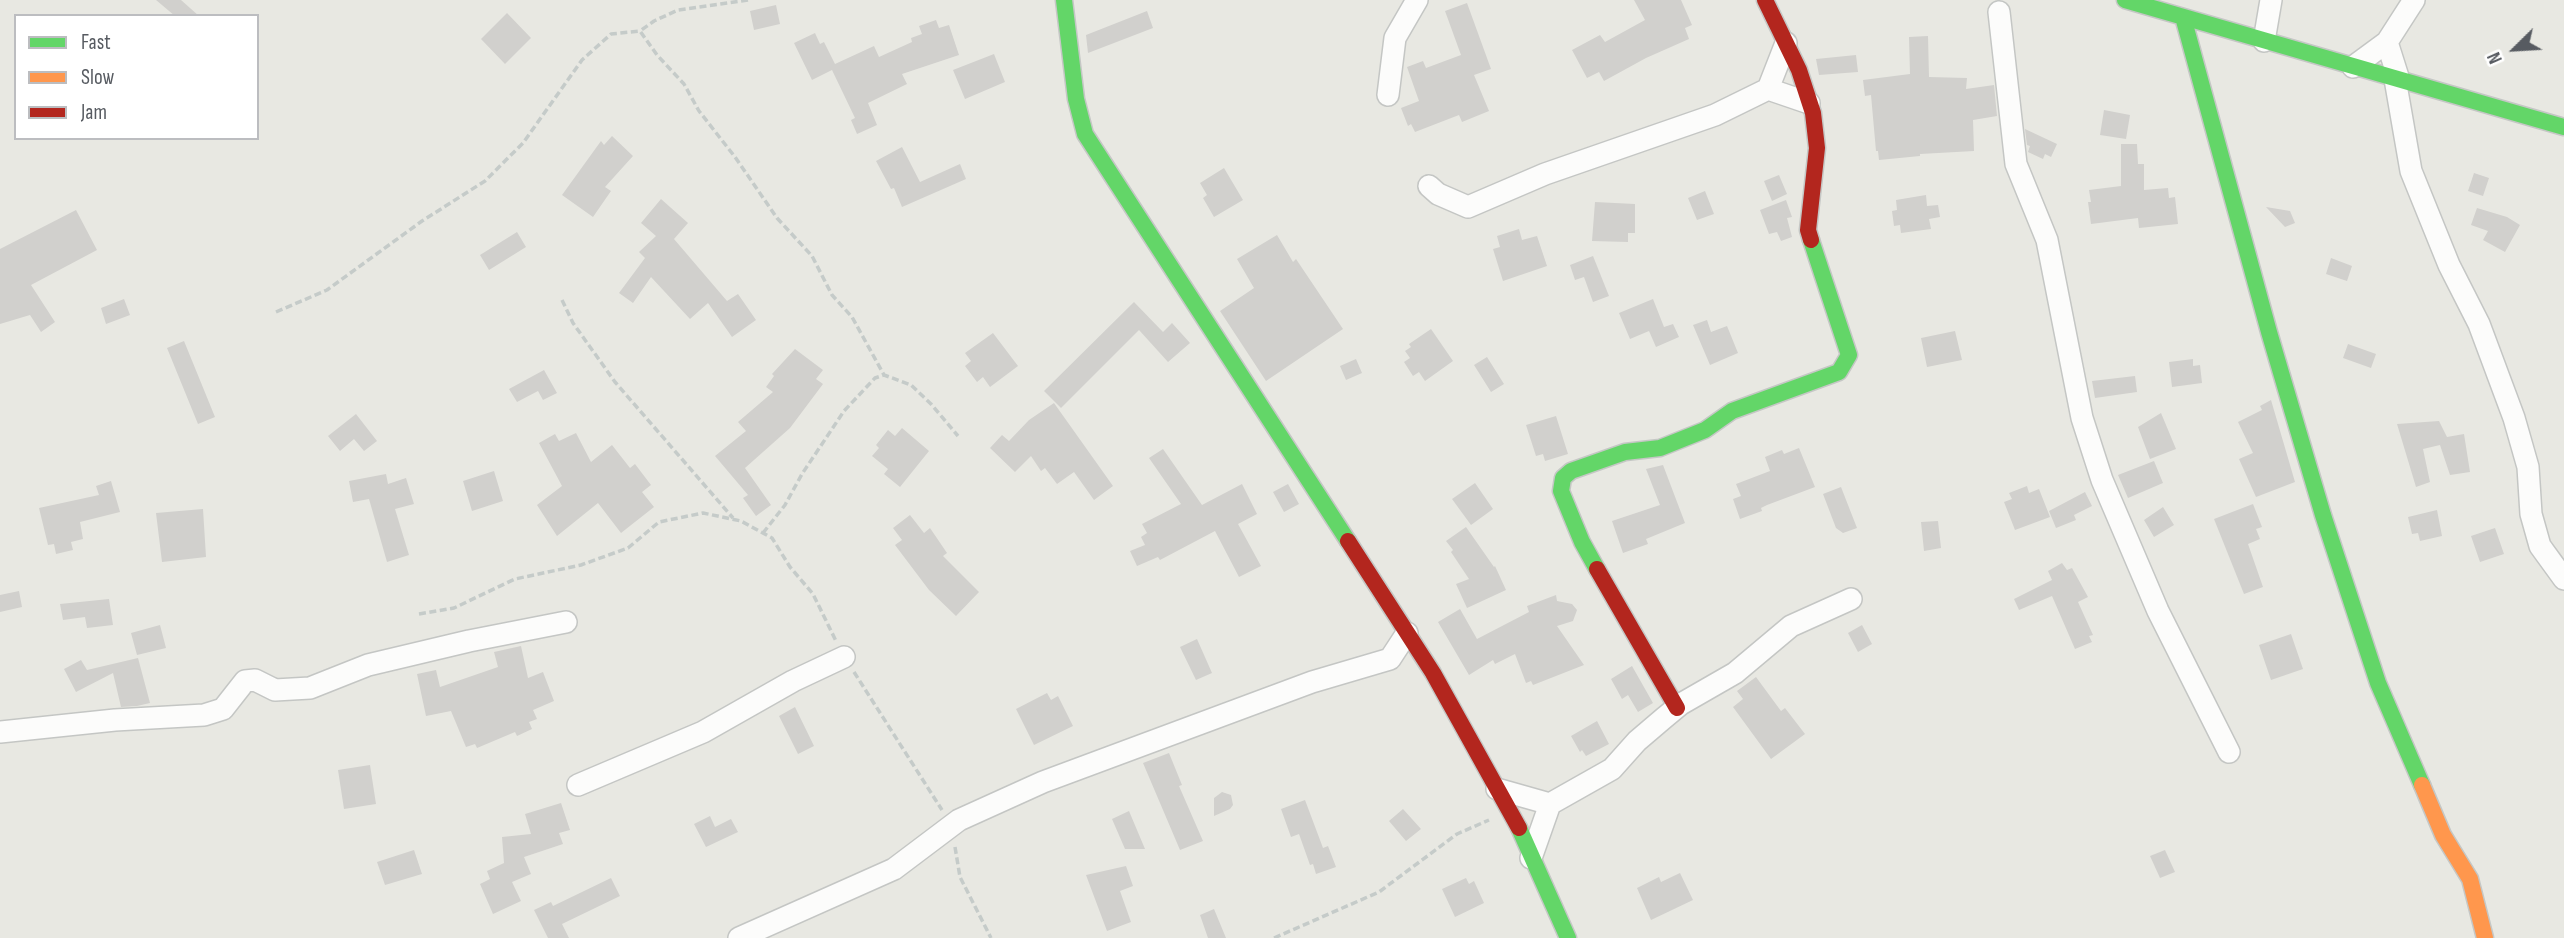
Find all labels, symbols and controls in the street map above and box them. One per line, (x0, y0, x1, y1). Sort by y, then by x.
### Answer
legend (14, 14, 259, 140)
north arrow (2480, 14, 2550, 84)
text: Fast (81, 30, 111, 55)
text: N (2483, 48, 2508, 67)
text: Slow (81, 65, 114, 90)
text: Jam (81, 100, 107, 125)

